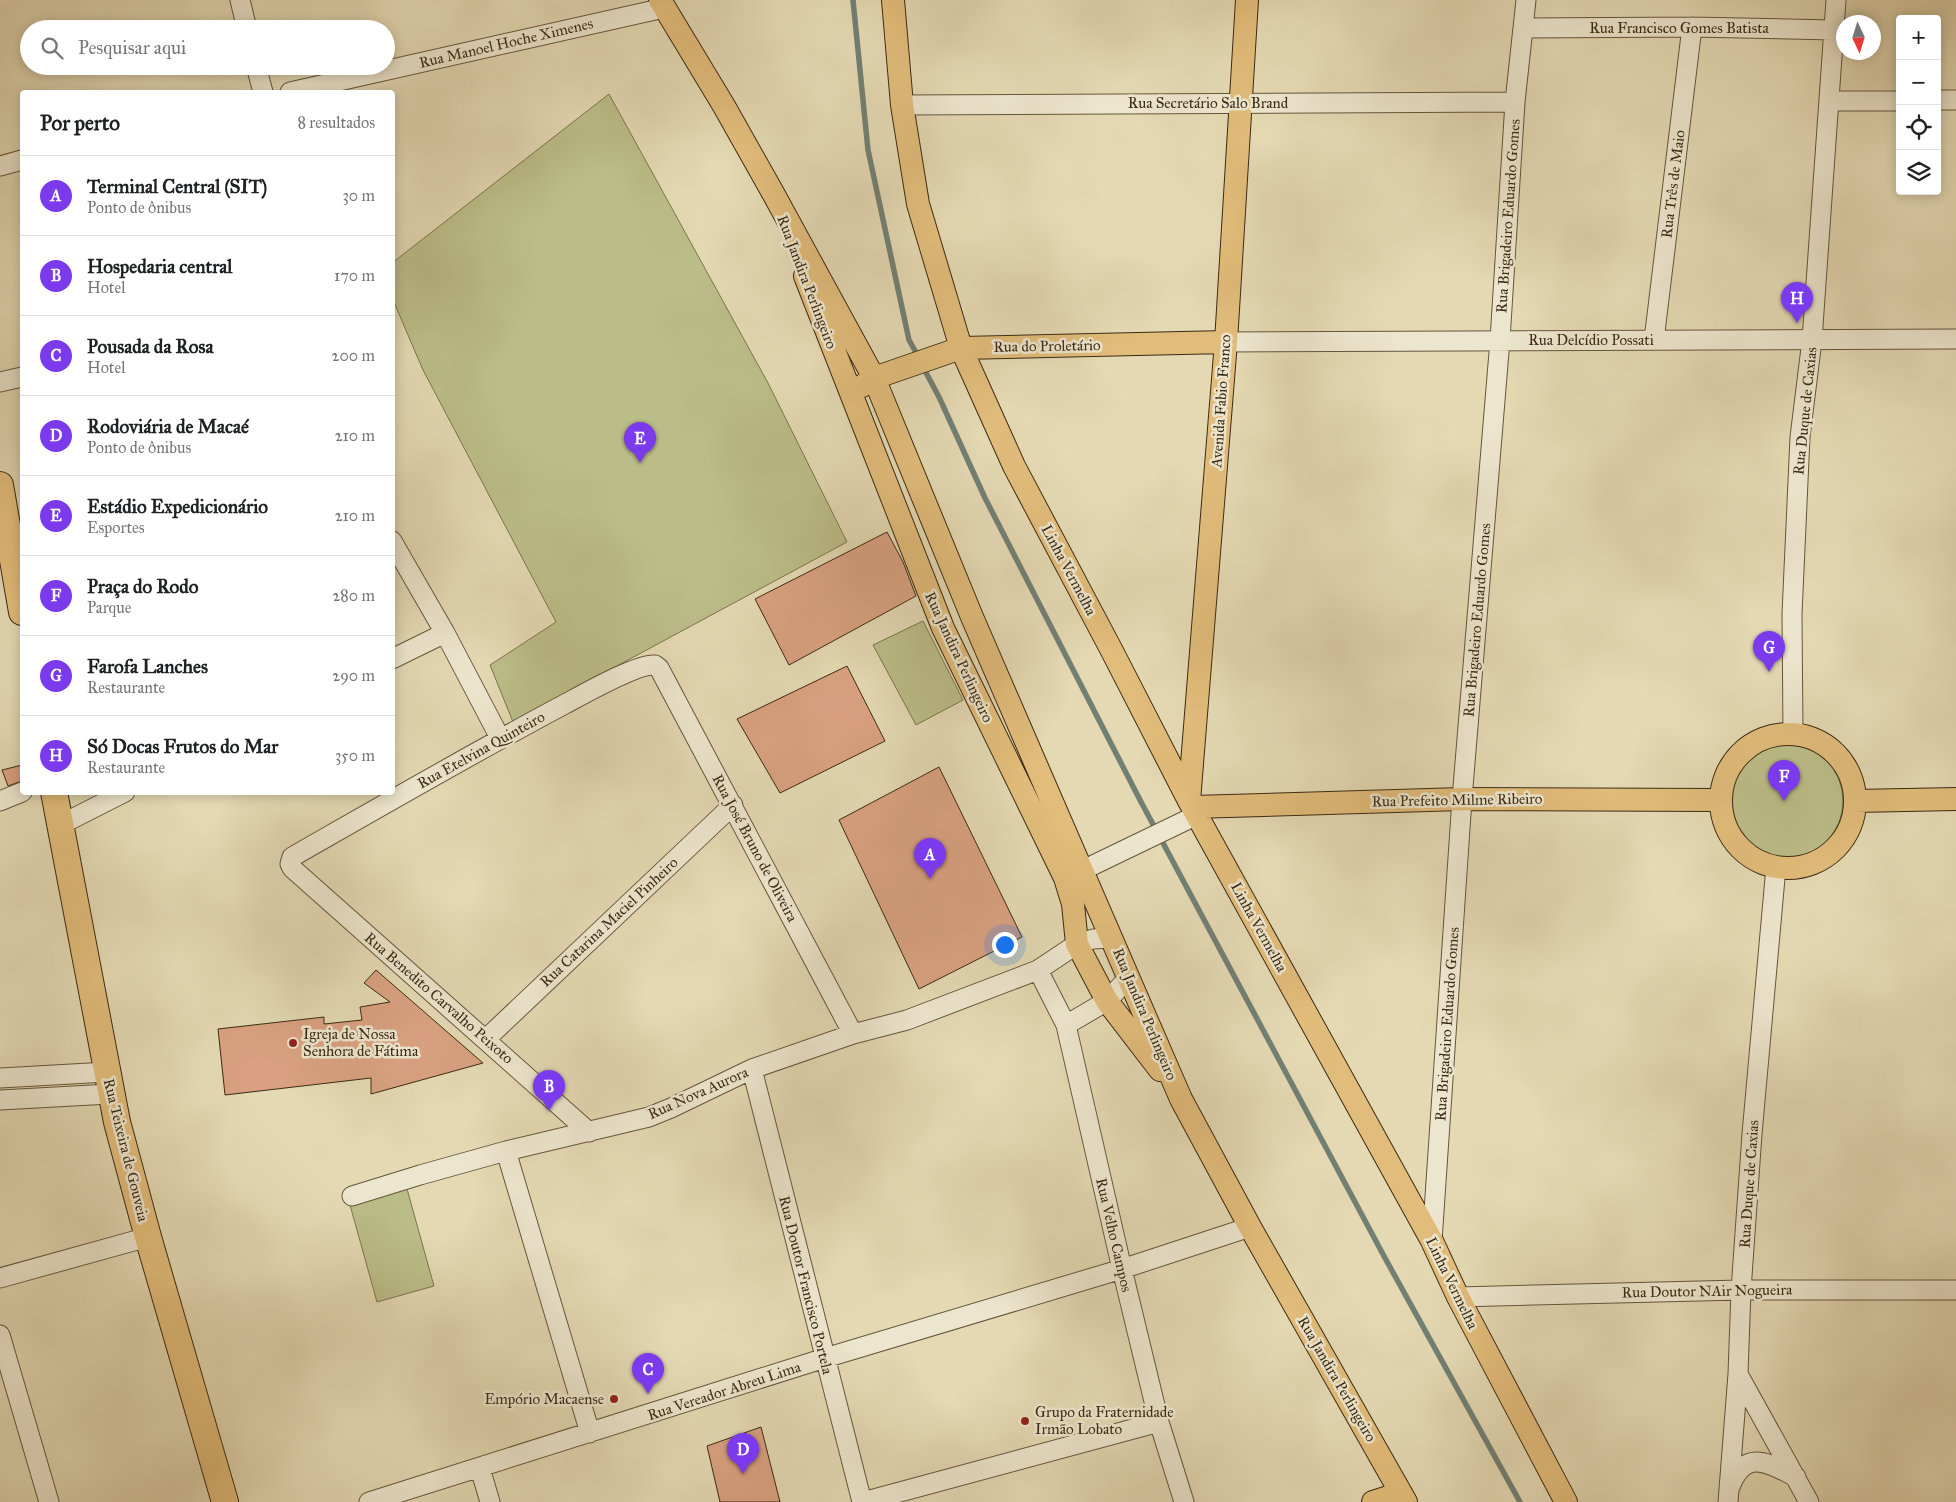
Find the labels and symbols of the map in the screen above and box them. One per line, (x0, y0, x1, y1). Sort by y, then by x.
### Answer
street label: Rua Manoel Hoche Ximenes (417, 14, 595, 72)
north arrow (1836, 15, 1881, 60)
street label: Rua Francisco Gomes Batista (1589, 19, 1769, 37)
street label: Rua Secretário Salo Brand (1128, 94, 1289, 112)
street label: Rua Brigadeiro Eduardo Gomes (1492, 118, 1524, 314)
street label: Rua Três de Maio (1657, 129, 1689, 239)
street label: Rua Jandira Perlingeiro (772, 213, 841, 352)
pin: H (1781, 282, 1813, 323)
street label: Rua Delcídio Possati (1528, 331, 1654, 349)
street label: Avenida Fabio Franco (1207, 333, 1235, 469)
street label: Rua do Proletário (993, 336, 1101, 356)
street label: Rua Duque de Caxias (1789, 346, 1822, 476)
pin: E (624, 422, 656, 463)
street label: Linha Vermelha (1038, 522, 1101, 619)
street label: Rua Brigadeiro Eduardo Gomes (1460, 522, 1494, 718)
street label: Rua Jandira Perlingeiro (920, 589, 997, 726)
pin: G (1753, 631, 1785, 672)
street label: Rua Etelvina Quinteiro (414, 707, 548, 793)
pin: F (1768, 760, 1800, 801)
street label: Rua José Bruno de Oliveira (708, 771, 802, 926)
street label: Rua Prefeito Milme Ribeiro (1371, 790, 1543, 810)
pin: A (914, 838, 946, 879)
street label: Rua Catarina Maciel Pinheiro (536, 853, 682, 991)
street label: Linha Vermelha (1227, 879, 1291, 976)
street label: Rua Brigadeiro Eduardo Gomes (1431, 926, 1463, 1122)
street label: Rua Benedito Carvalho Peixoto (361, 928, 517, 1068)
your location (992, 932, 1018, 958)
street label: Rua Jandira Perlingeiro (1108, 945, 1181, 1083)
place label: Igreja de Nossa Senhora de Fátima (303, 1025, 419, 1060)
marker: Igreja de Nossa Senhora de Fátima (287, 1037, 299, 1049)
street label: Rua Nova Aurora (645, 1063, 751, 1123)
pin: B (533, 1070, 565, 1111)
street label: Rua Teixeira de Gouveia (100, 1077, 153, 1224)
street label: Rua Duque de Caxias (1736, 1119, 1763, 1249)
street label: Rua Velho Campos (1092, 1176, 1136, 1294)
street label: Rua Doutor Francisco Portela (775, 1194, 837, 1377)
street label: Linha Vermelha (1422, 1234, 1482, 1332)
street label: Rua Doutor NAir Nogueira (1622, 1281, 1793, 1301)
street label: Rua Jandira Perlingeiro (1293, 1313, 1380, 1446)
pin: C (632, 1353, 664, 1394)
street label: Rua Vereador Abreu Lima (645, 1357, 804, 1424)
place label: Empório Macaense (484, 1390, 604, 1408)
marker: Empório Macaense (608, 1393, 620, 1405)
place label: Grupo da Fraternidade Irmão Lobato (1035, 1403, 1174, 1438)
marker: Grupo da Fraternidade Irmão Lobato (1019, 1415, 1031, 1427)
pin: D (727, 1433, 759, 1474)

